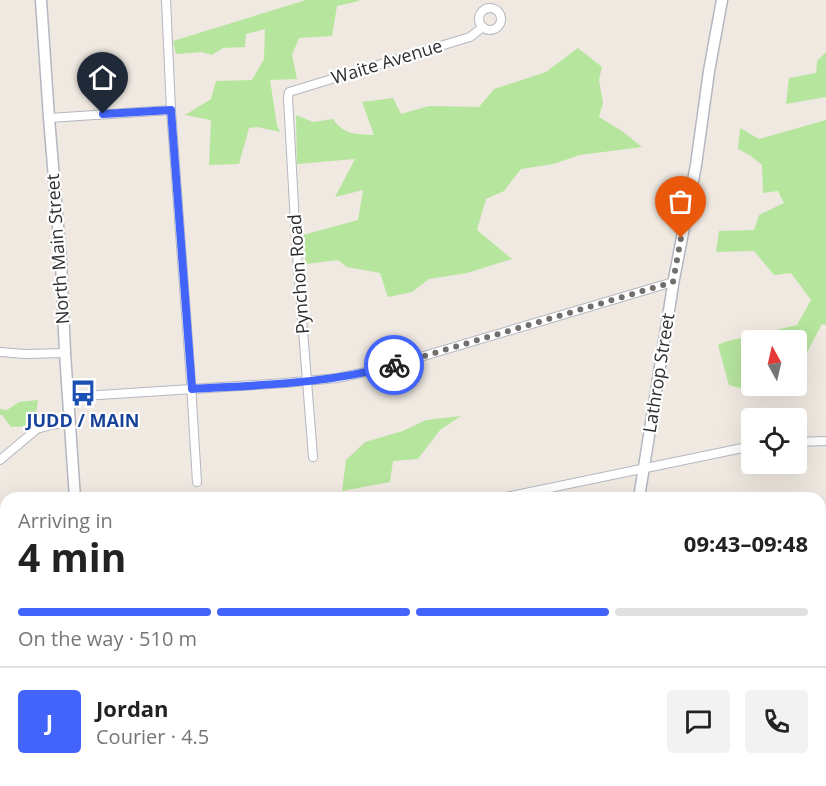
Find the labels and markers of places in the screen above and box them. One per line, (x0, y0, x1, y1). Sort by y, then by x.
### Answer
pin (77, 52, 128, 114)
pin (655, 176, 706, 238)
bus stop icon: JUDD / MAIN (68, 378, 98, 408)
place label: JUDD / MAIN (25, 408, 139, 432)

